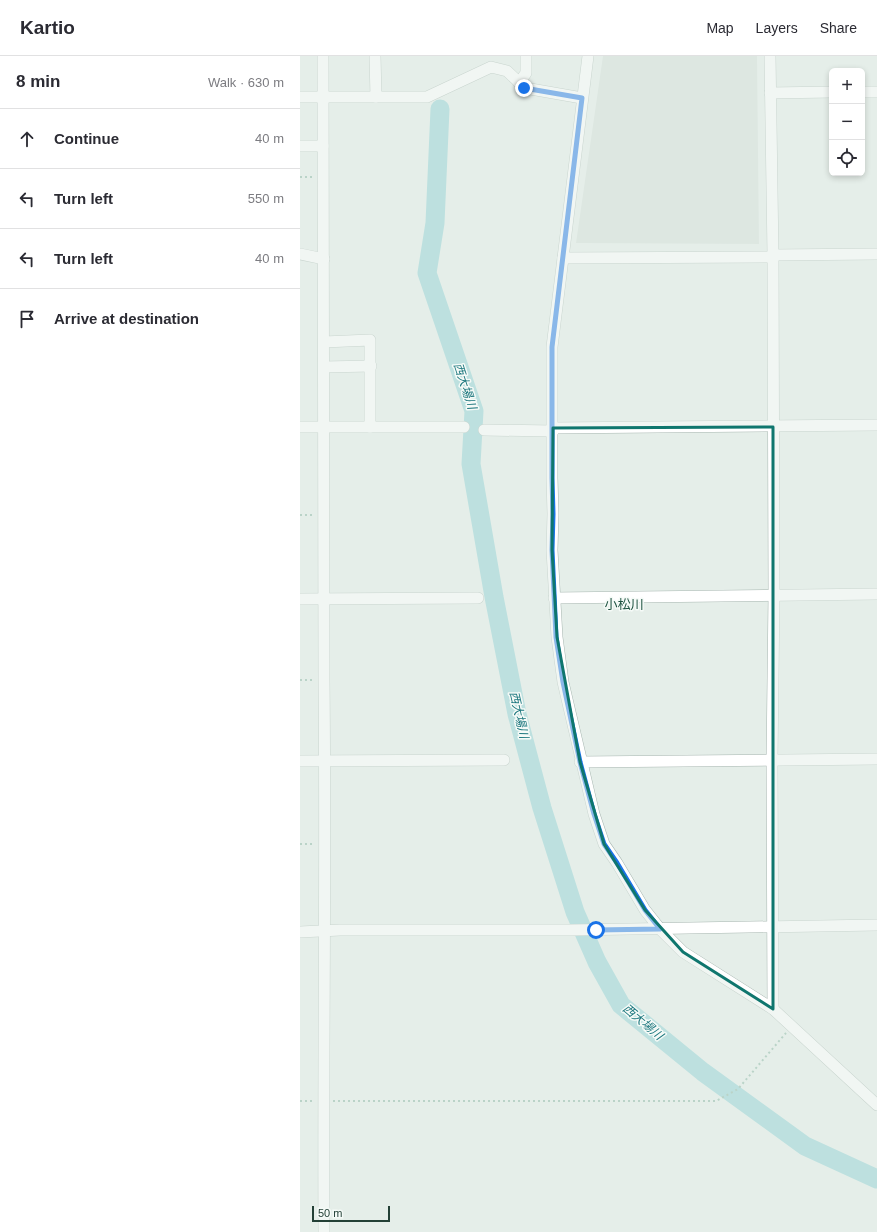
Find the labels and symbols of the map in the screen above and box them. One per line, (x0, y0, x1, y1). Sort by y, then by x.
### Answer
route end (515, 79, 533, 97)
water label: 西大場川 (451, 361, 480, 413)
district label: 小松川 (604, 597, 644, 612)
water label: 西大場川 (507, 690, 532, 742)
route start (587, 921, 605, 939)
water label: 西大場川 (620, 1001, 667, 1044)
scale bar (312, 1204, 390, 1223)

